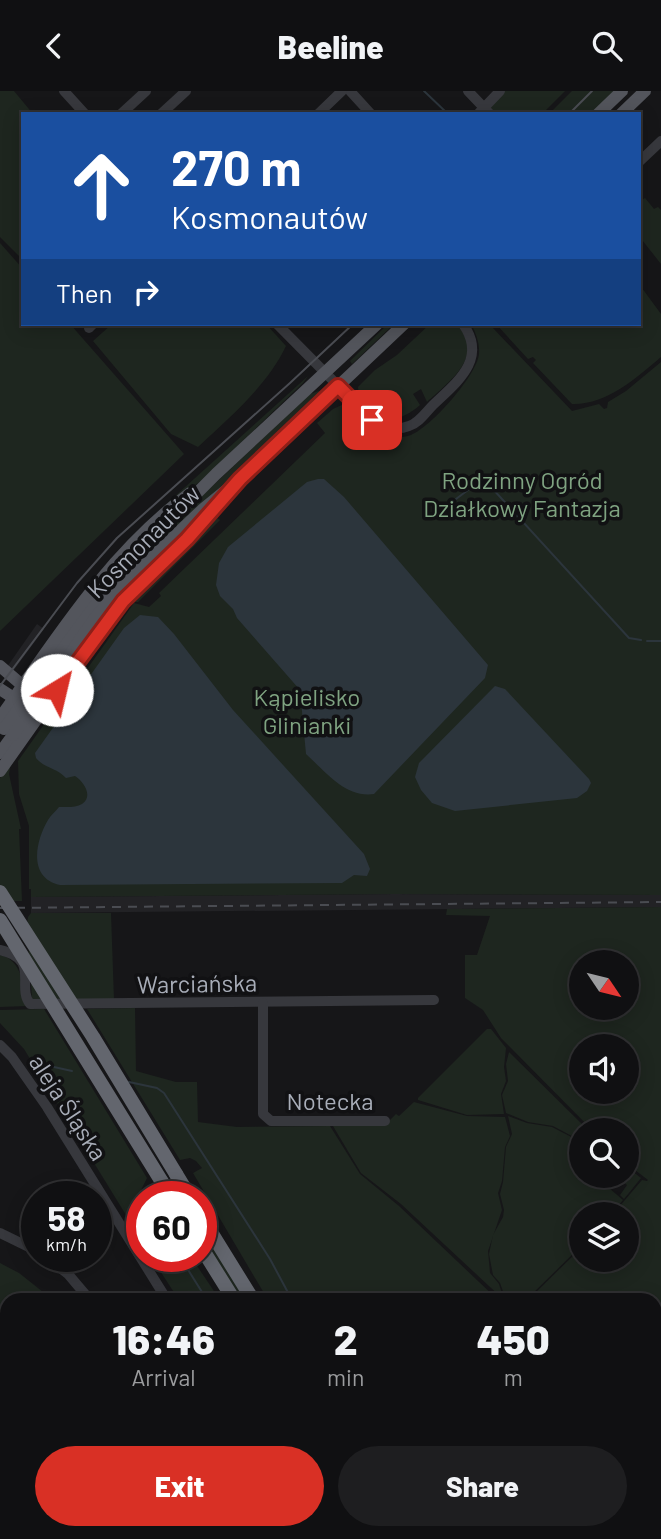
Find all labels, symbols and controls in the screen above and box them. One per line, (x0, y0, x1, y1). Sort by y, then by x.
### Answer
icon: back (35, 27, 73, 65)
text: Beeline (277, 27, 384, 65)
icon: search (588, 27, 626, 65)
text: 270 m (171, 137, 301, 196)
icon: ahead (56, 140, 147, 231)
text: Kosmonautów (171, 197, 368, 235)
icon: right (127, 273, 165, 311)
text: Then (56, 277, 113, 308)
pin (342, 390, 402, 450)
icon: arrive (353, 401, 391, 439)
park label: Rodzinny Ogród Działkowy Fantazja (423, 465, 621, 522)
street label: Kosmonautów (80, 478, 206, 604)
position arrow (20, 653, 94, 727)
park label: Kąpielisko Glinianki (254, 682, 360, 739)
north arrow (569, 950, 639, 1020)
map controls (569, 950, 639, 1272)
street label: Warciańska (137, 967, 257, 999)
button: sound (569, 1034, 639, 1104)
street label: aleja Śląska (24, 1048, 114, 1166)
street label: Notecka (287, 1086, 373, 1115)
button: search (569, 1118, 639, 1188)
speed limit sign: 60 (126, 1181, 217, 1272)
text: 58 (48, 1196, 85, 1238)
button: layers (569, 1202, 639, 1272)
text: km/h (46, 1233, 87, 1255)
text: 16:46 (112, 1313, 215, 1363)
text: 2 (334, 1313, 358, 1363)
text: 450 (477, 1313, 550, 1363)
text: Arrival (131, 1363, 196, 1391)
text: min (327, 1363, 364, 1391)
text: m (504, 1363, 523, 1391)
button: Exit (35, 1446, 324, 1526)
button: Share (338, 1446, 627, 1526)

